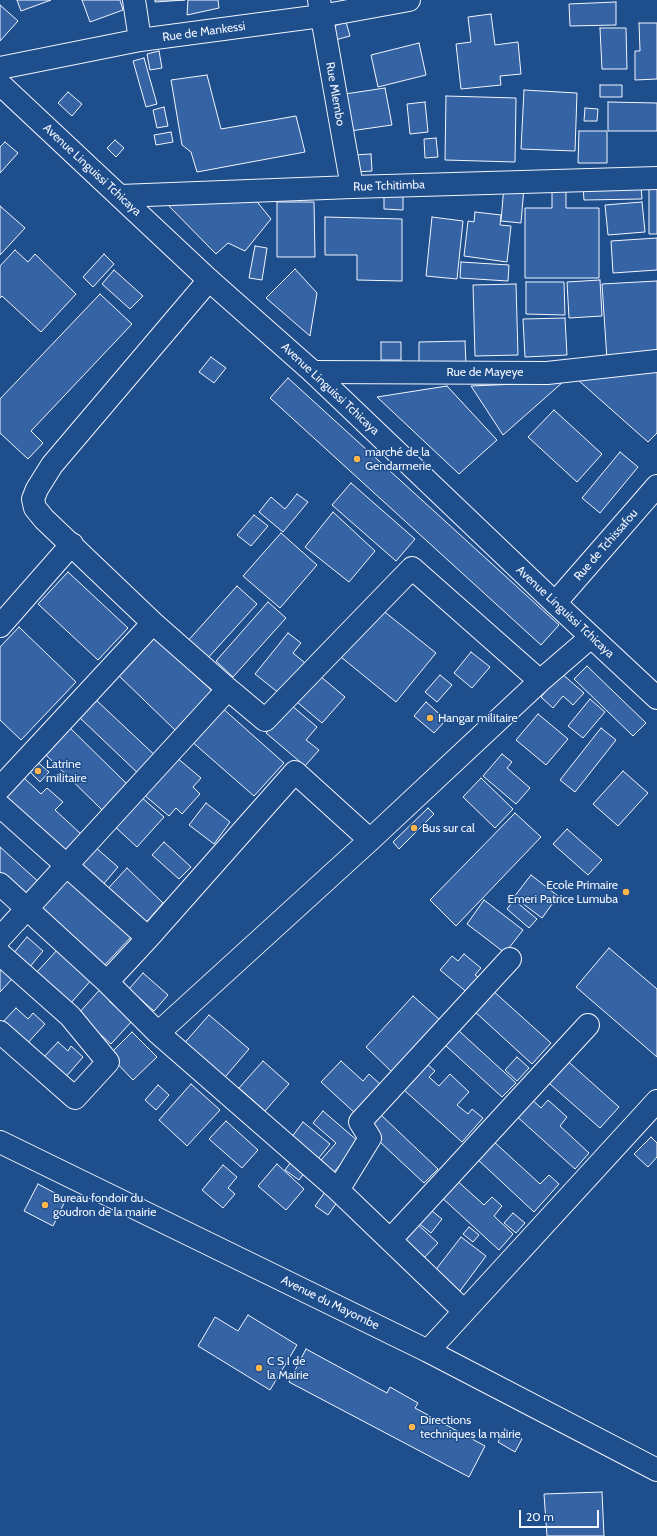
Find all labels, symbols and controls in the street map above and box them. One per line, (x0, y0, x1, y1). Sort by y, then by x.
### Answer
street label: Rue de Mankessi (162, 19, 246, 45)
street label: Rue Mlembo (322, 61, 348, 127)
street label: Avenue Linguissi Tchicaya (40, 121, 144, 219)
street label: Rue Tchitimba (353, 178, 425, 194)
street label: Avenue Linguissi Tchicaya (278, 340, 382, 438)
street label: Rue de Mayeye (446, 365, 524, 379)
place label: marché de la Gendarmerie (365, 445, 431, 473)
marker: marché de la Gendarmerie (352, 454, 362, 464)
street label: Rue de Tchissafou (571, 506, 641, 584)
street label: Avenue Linguissi Tchicaya (513, 563, 617, 661)
place label: Hangar militaire (438, 711, 518, 725)
marker: Hangar militaire (425, 713, 435, 723)
place label: Latrine militaire (46, 757, 87, 785)
marker: Latrine militaire (33, 766, 43, 776)
place label: Bus sur cal (422, 821, 475, 835)
marker: Bus sur cal (409, 823, 419, 833)
place label: Ecole Primaire Emeri Patrice Lumuba (507, 878, 618, 906)
marker: Ecole Primaire Emeri Patrice Lumuba (621, 887, 631, 897)
place label: Bureau fondoir du goudron de la mairie (53, 1191, 156, 1219)
marker: Bureau fondoir du goudron de la mairie (40, 1200, 50, 1210)
street label: Avenue du Mayombe (279, 1273, 381, 1333)
place label: C S I de la Mairie (267, 1354, 309, 1382)
marker: C S I de la Mairie (254, 1363, 264, 1373)
place label: Directions techniques la mairie (420, 1413, 521, 1441)
marker: Directions techniques la mairie (407, 1422, 417, 1432)
scale bar (521, 1502, 601, 1528)
text: 20 m (526, 1509, 554, 1524)

